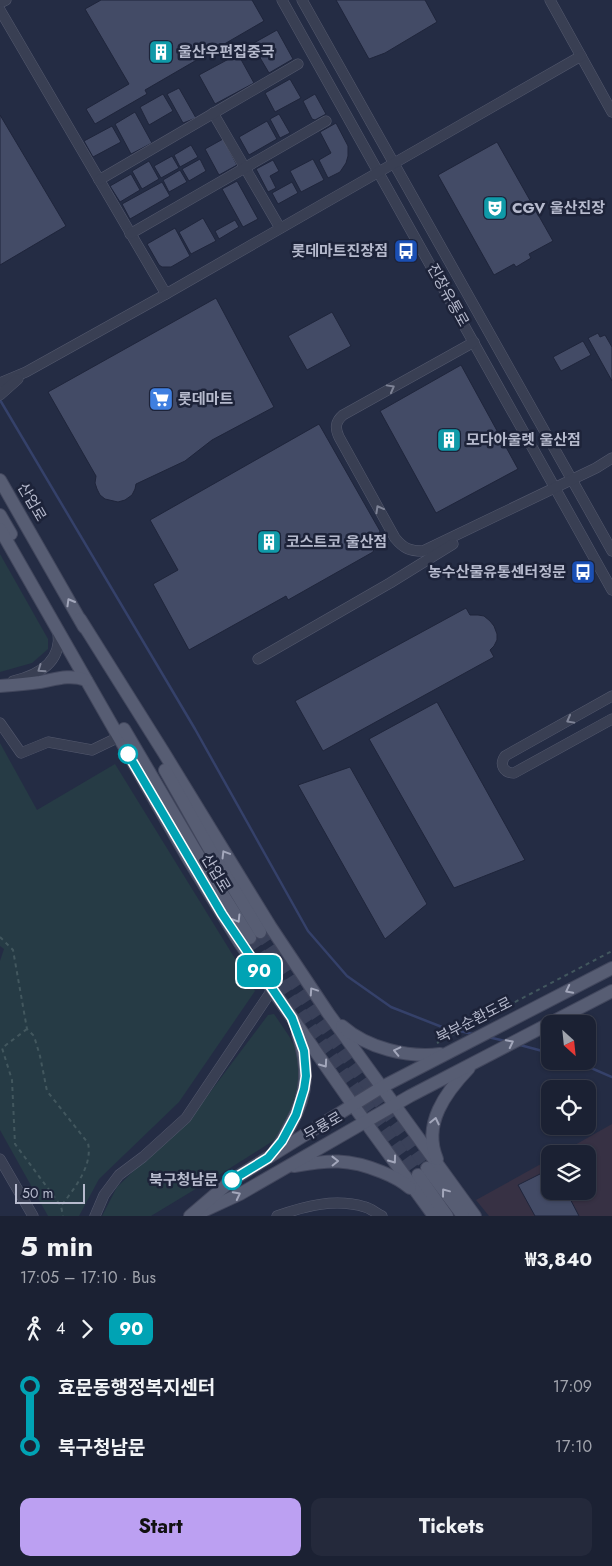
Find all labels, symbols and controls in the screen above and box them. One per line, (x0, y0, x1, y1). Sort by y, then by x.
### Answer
building icon: 울산우편집중국 (148, 39, 174, 65)
place label: 울산우편집중국 (178, 41, 275, 63)
theatre icon: CGV 울산진장 (482, 195, 508, 221)
place label: CGV 울산진장 (512, 197, 605, 219)
bus stop icon: 롯데마트진장점 (393, 238, 419, 264)
place label: 롯데마트진장점 (291, 240, 388, 262)
street label: 진장유통로 (422, 259, 474, 331)
one-way arrow (385, 385, 394, 395)
supermarket icon: 롯데마트 (148, 386, 174, 412)
place label: 롯데마트 (178, 388, 233, 410)
building icon: 모다아울렛 울산점 (436, 427, 462, 453)
place label: 모다아울렛 울산점 (466, 429, 581, 451)
street label: 산업로 (12, 479, 52, 525)
one-way arrow (375, 506, 385, 515)
building icon: 코스트코 울산점 (256, 529, 282, 555)
place label: 코스트코 울산점 (286, 531, 387, 553)
bus stop icon: 농수산물유통센터정문 (570, 559, 596, 585)
place label: 농수산물유통센터정문 (428, 561, 566, 583)
one-way arrow (66, 598, 76, 607)
one-way arrow (37, 663, 47, 672)
one-way arrow (566, 714, 575, 724)
unlabelled marker (118, 744, 138, 764)
street label: 산업로 (196, 850, 236, 896)
one-way arrow (222, 850, 232, 859)
one-way arrow (231, 914, 241, 923)
line badge: 90 (236, 955, 282, 987)
text: 90 (247, 958, 271, 984)
one-way arrow (565, 984, 574, 994)
one-way arrow (310, 987, 319, 996)
street label: 북부순환도로 (432, 991, 516, 1049)
north arrow (541, 1015, 596, 1070)
map controls (541, 1015, 596, 1200)
one-way arrow (505, 1039, 514, 1049)
one-way arrow (392, 1046, 401, 1057)
one-way arrow (318, 1058, 327, 1068)
button: locate (541, 1080, 596, 1135)
street label: 무룡로 (300, 1106, 346, 1146)
one-way arrow (429, 1117, 440, 1126)
button: layers (541, 1145, 596, 1200)
one-way arrow (388, 1154, 396, 1163)
one-way arrow (331, 1156, 339, 1166)
place label: 북구청남문 (149, 1169, 218, 1191)
marker: 북구청남문 (222, 1170, 242, 1190)
scale bar (15, 1181, 85, 1204)
text: 50 m (22, 1183, 53, 1203)
one-way arrow (442, 1188, 451, 1198)
one-way arrow (232, 1191, 241, 1201)
text: 5 min (20, 1226, 93, 1267)
text: ₩3,840 (525, 1246, 592, 1273)
text: 17:05 – 17:10 · Bus (20, 1266, 156, 1289)
icon: walk (20, 1315, 48, 1343)
icon: forward (73, 1315, 101, 1343)
text: 90 (119, 1316, 143, 1342)
text: 4 (56, 1317, 65, 1340)
text: 효문동행정복지센터 (58, 1374, 215, 1401)
text: 17:09 (553, 1375, 592, 1398)
text: 북구청남문 (58, 1434, 145, 1461)
text: 17:10 (555, 1435, 592, 1458)
button: Start (20, 1498, 301, 1556)
button: Tickets (311, 1498, 592, 1556)

